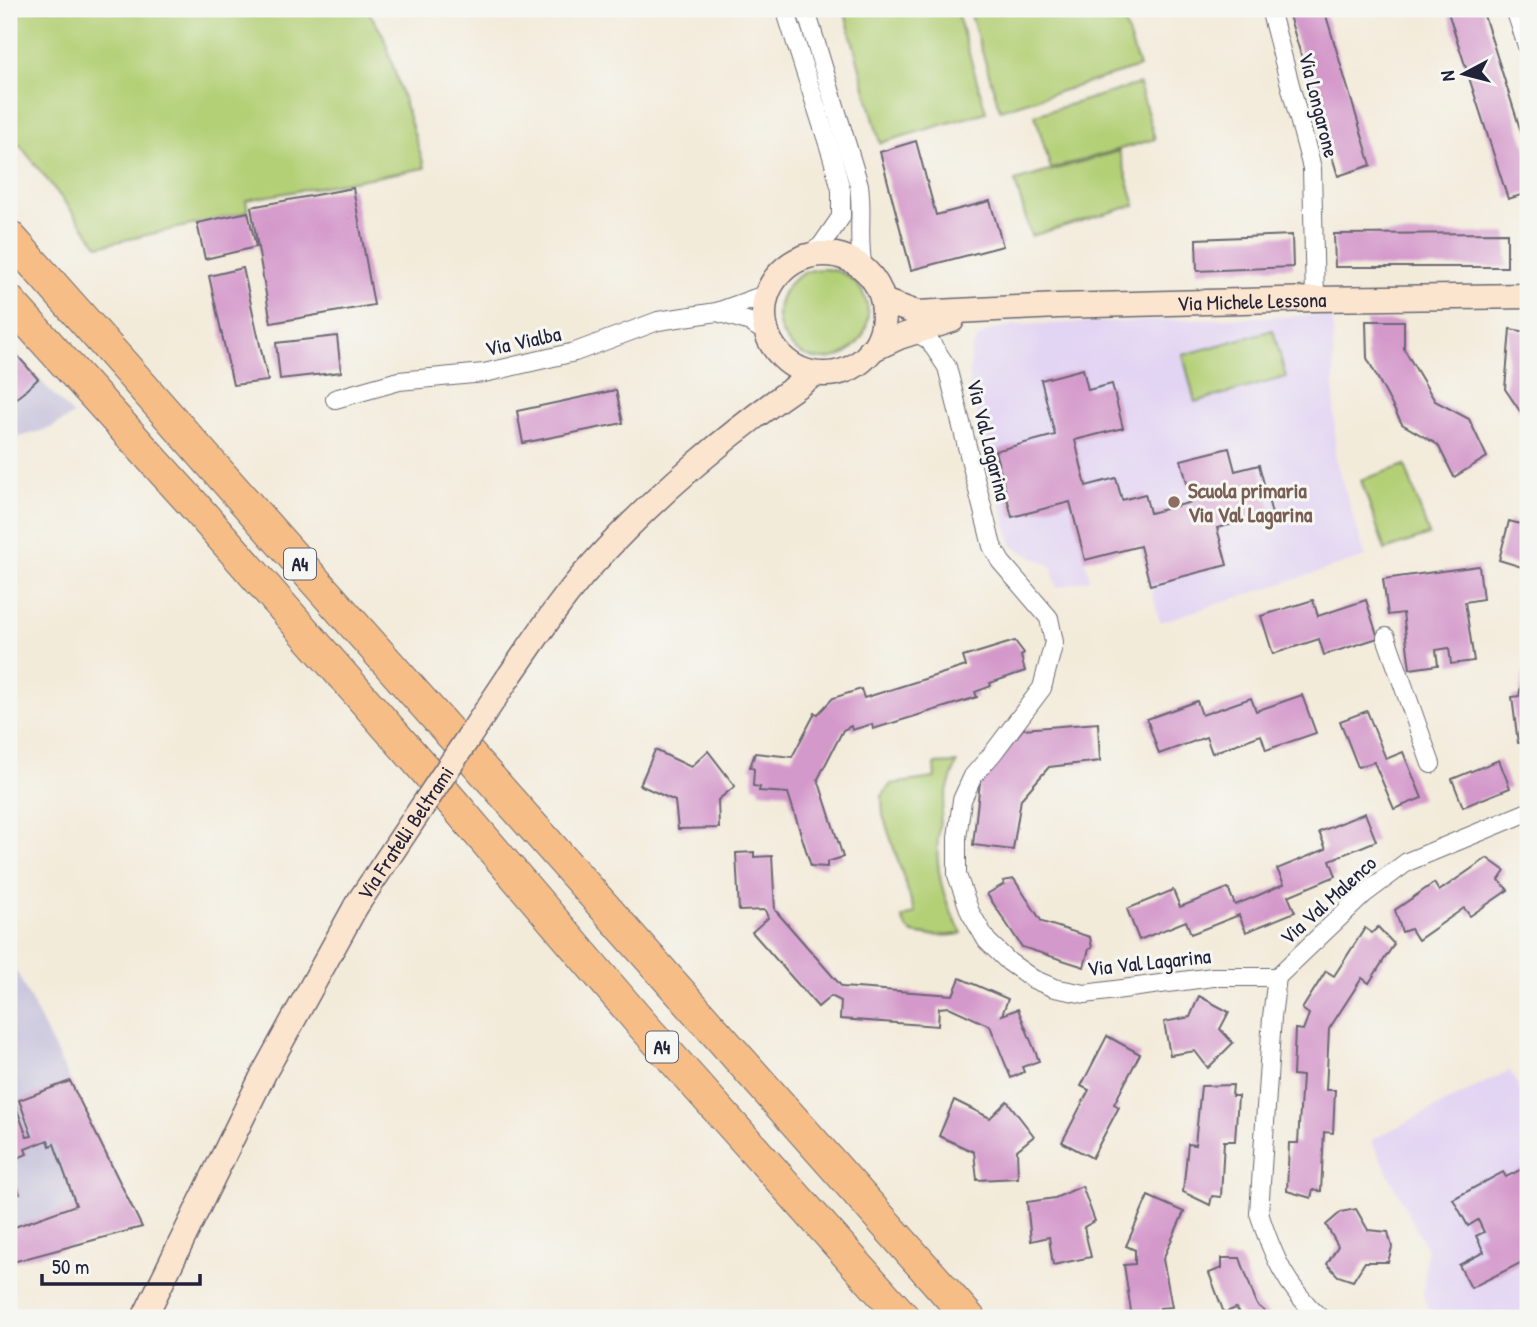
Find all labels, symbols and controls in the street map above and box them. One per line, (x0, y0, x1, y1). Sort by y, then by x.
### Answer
north arrow (1428, 38, 1498, 108)
street label: Via Longarone (1292, 49, 1346, 161)
text: N (1434, 69, 1461, 83)
street label: Via Michele Lessona (1177, 284, 1327, 317)
street label: Via Vialba (482, 319, 564, 363)
street label: Via Val Lagarina (960, 376, 1018, 504)
place label: Scuola primaria Via Val Lagarina (1188, 476, 1313, 530)
marker: Scuola primaria Via Val Lagarina (1166, 494, 1182, 510)
road number: A4 (284, 548, 316, 580)
street label: Via Fratelli Beltrami (350, 760, 460, 905)
street label: Via Val Malenco (1273, 849, 1383, 951)
street label: Via Val Lagarina (1086, 941, 1212, 983)
road number: A4 (646, 1032, 678, 1063)
scale bar (42, 1243, 200, 1287)
text: 50 m (52, 1252, 89, 1281)

